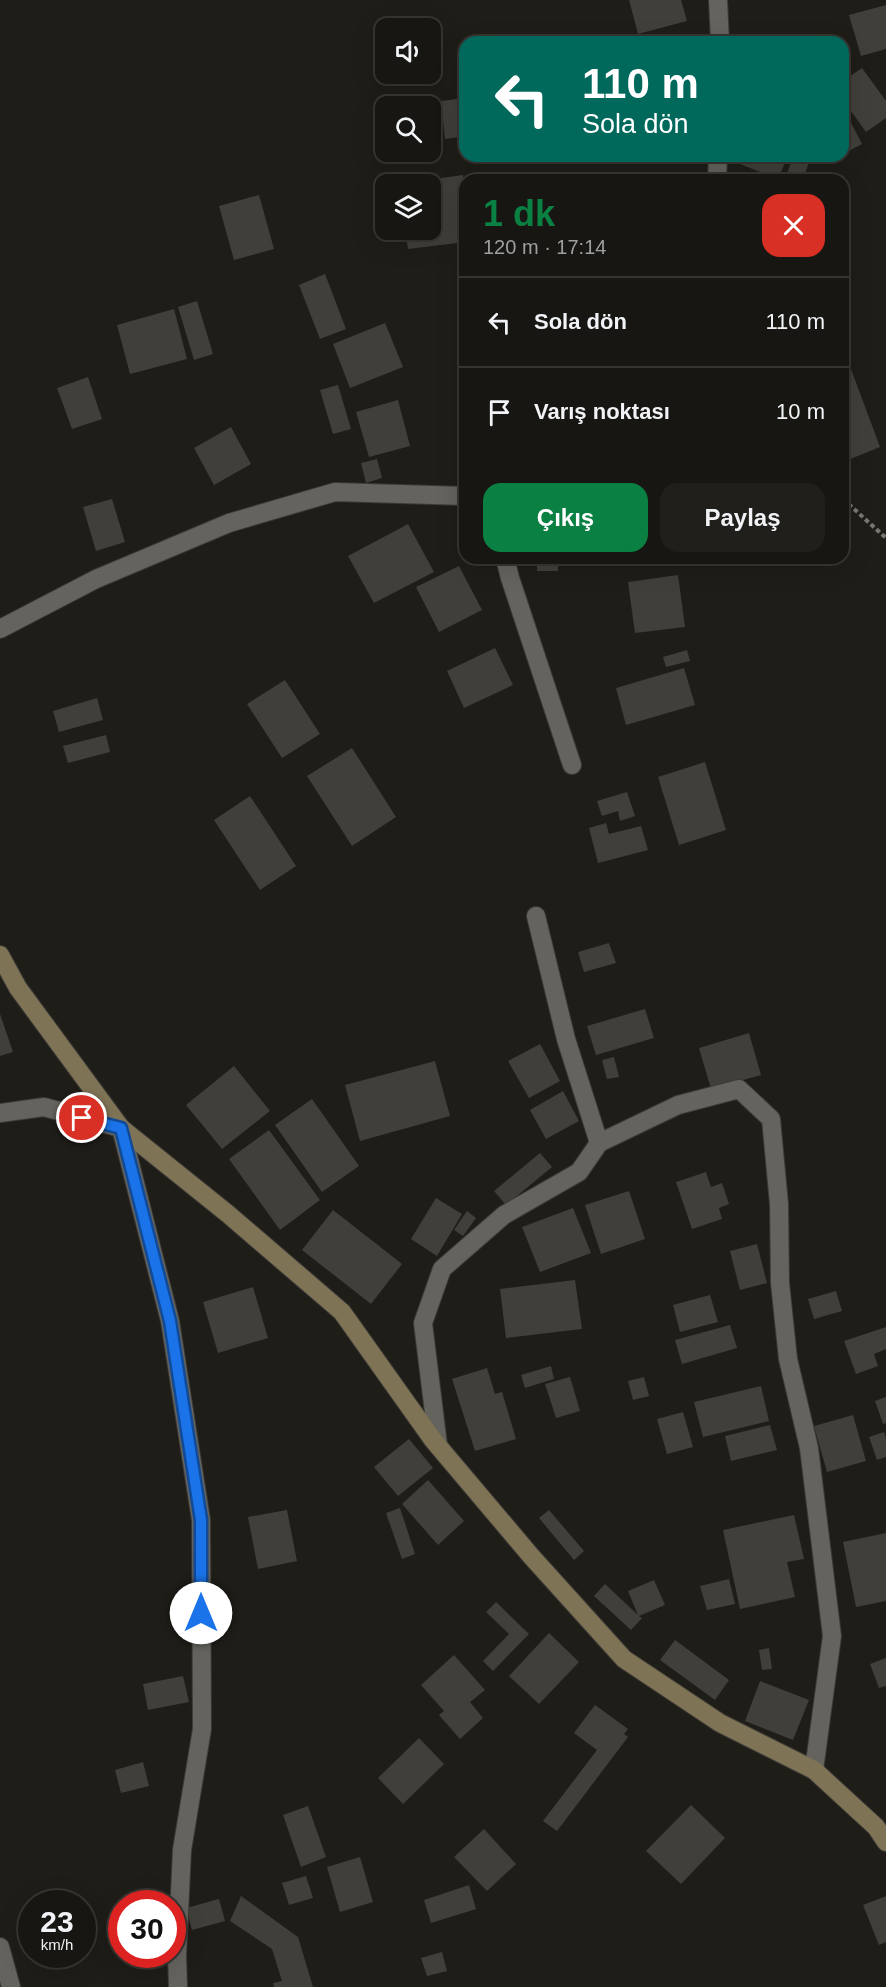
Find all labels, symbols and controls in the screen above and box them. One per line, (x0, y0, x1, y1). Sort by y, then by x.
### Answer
map controls (375, 18, 441, 240)
button: sound (375, 18, 441, 84)
icon: left (483, 60, 561, 138)
text: 110 m (582, 60, 699, 107)
button: search (375, 96, 441, 162)
text: Sola dön (582, 109, 689, 139)
button: layers (375, 174, 441, 240)
text: 1 dk (483, 193, 555, 234)
button: close (762, 194, 825, 257)
text: 120 m · 17:14 (483, 236, 606, 258)
icon: left (483, 306, 516, 339)
text: Sola dön (534, 309, 627, 334)
text: 110 m (765, 309, 825, 334)
icon: arrive (483, 396, 516, 429)
text: Varış noktası (534, 399, 670, 424)
text: 10 m (776, 399, 825, 424)
button: Çıkış (483, 483, 648, 552)
button: Paylaş (660, 483, 825, 552)
pin (56, 1092, 107, 1143)
icon: arrive (65, 1101, 98, 1134)
position arrow (169, 1581, 233, 1645)
speed limit sign: 30 (108, 1890, 186, 1968)
text: 23 (40, 1905, 74, 1938)
text: km/h (41, 1936, 73, 1953)

